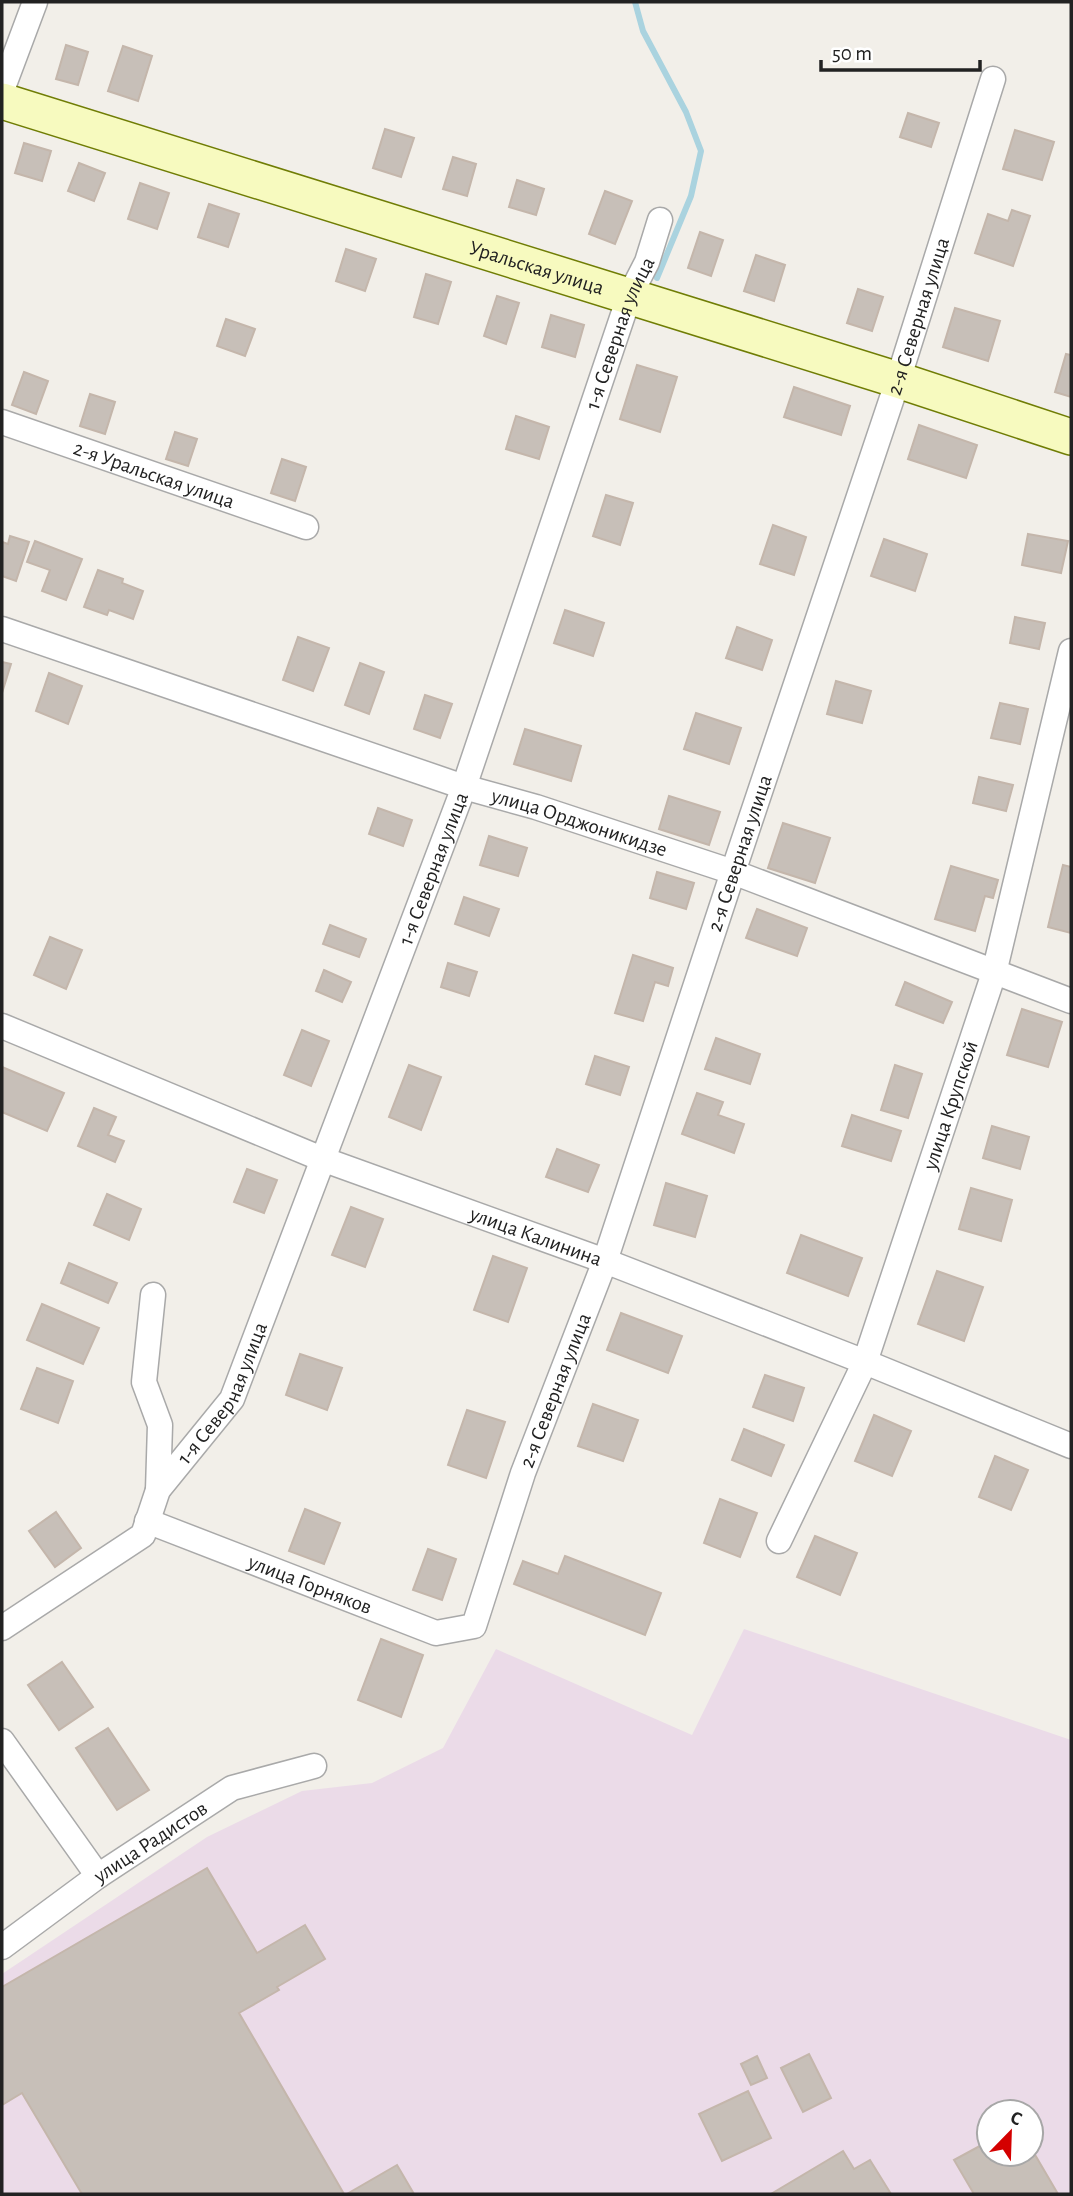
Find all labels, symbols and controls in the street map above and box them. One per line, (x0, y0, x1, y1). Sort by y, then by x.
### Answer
scale bar (821, 28, 980, 72)
text: 50 m (832, 43, 872, 64)
street label: 2-я Северная улица (884, 235, 953, 398)
street label: Уральская улица (467, 237, 607, 299)
street label: 1-я Северная улица (582, 253, 659, 412)
street label: 2-я Уральская улица (71, 438, 238, 513)
street label: 2-я Северная улица (704, 772, 776, 934)
street label: улица Орджоникидзе (488, 785, 670, 861)
street label: 1-я Северная улица (395, 789, 472, 948)
street label: улица Крупской (919, 1038, 982, 1174)
street label: улица Калинина (466, 1203, 605, 1270)
street label: 2-я Северная улица (516, 1310, 595, 1471)
street label: 1-я Северная улица (174, 1319, 271, 1468)
street label: улица Горняков (244, 1551, 375, 1618)
street label: улица Радистов (89, 1797, 211, 1887)
north arrow (975, 2098, 1045, 2168)
text: С (1008, 2108, 1025, 2130)

